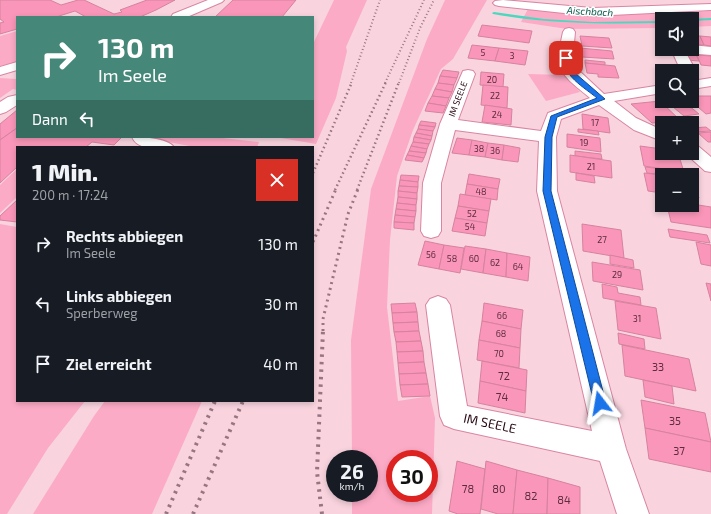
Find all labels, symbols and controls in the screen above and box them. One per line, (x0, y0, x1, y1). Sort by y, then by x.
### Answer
water label: Aischbach (566, 4, 614, 18)
map controls (655, 12, 699, 212)
button: sound (655, 12, 699, 56)
text: 130 m (98, 30, 174, 64)
icon: right (32, 32, 84, 84)
pin (549, 41, 583, 75)
house number: 5 (481, 47, 486, 58)
icon: arrive (555, 47, 577, 69)
house number: 3 (509, 50, 515, 61)
text: Im Seele (98, 64, 167, 86)
button: search (655, 64, 699, 108)
house number: 20 (487, 74, 497, 85)
street label: IM SEELE (446, 80, 469, 118)
house number: 22 (490, 90, 500, 101)
icon: left (76, 108, 98, 130)
house number: 24 (492, 109, 503, 120)
text: Dann (32, 110, 68, 128)
button: + (655, 116, 699, 160)
house number: 17 (591, 117, 599, 128)
house number: 19 (580, 137, 588, 148)
house number: 38 (474, 143, 484, 154)
house number: 36 (490, 145, 500, 156)
text: 1 Min. (32, 157, 98, 186)
button: close (256, 159, 298, 201)
house number: 21 (587, 161, 595, 172)
button: − (655, 168, 699, 212)
house number: 48 (476, 186, 487, 197)
text: 200 m · 17:24 (32, 187, 108, 203)
house number: 52 (467, 208, 477, 219)
house number: 54 (465, 221, 476, 232)
text: Rechts abbiegen (66, 227, 183, 245)
icon: right (32, 233, 54, 255)
house number: 27 (597, 234, 607, 245)
text: 130 m (258, 235, 298, 253)
text: Im Seele (66, 245, 116, 261)
house number: 56 (426, 249, 436, 260)
house number: 58 (447, 253, 457, 264)
house number: 60 (469, 253, 479, 264)
house number: 62 (490, 257, 500, 268)
house number: 64 (513, 261, 524, 272)
house number: 29 (612, 269, 622, 280)
text: Links abbiegen (66, 287, 172, 305)
icon: left (32, 293, 54, 315)
text: 30 m (264, 295, 298, 313)
text: Sperberweg (66, 305, 138, 321)
house number: 66 (497, 310, 507, 321)
house number: 31 (633, 313, 641, 324)
house number: 68 (496, 328, 506, 339)
house number: 70 (494, 348, 504, 359)
icon: arrive (32, 353, 54, 375)
text: Ziel erreicht (66, 355, 152, 373)
text: 40 m (263, 355, 298, 373)
house number: 33 (652, 360, 664, 373)
house number: 72 (498, 369, 510, 382)
position arrow (579, 382, 621, 424)
house number: 74 (496, 390, 508, 403)
street label: IM SEELE (462, 410, 518, 436)
house number: 35 (669, 414, 681, 427)
house number: 37 (673, 444, 685, 457)
speed limit sign: 30 (386, 450, 438, 502)
text: 26 (340, 459, 364, 483)
text: km/h (340, 480, 364, 492)
house number: 78 (462, 482, 474, 495)
house number: 80 (492, 482, 506, 495)
house number: 82 (525, 489, 537, 502)
house number: 84 (557, 493, 571, 506)

